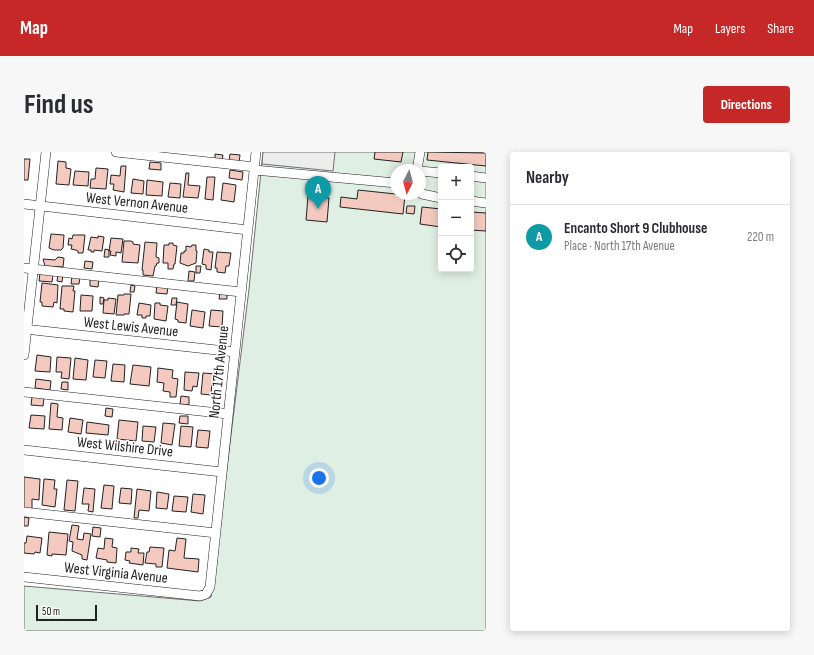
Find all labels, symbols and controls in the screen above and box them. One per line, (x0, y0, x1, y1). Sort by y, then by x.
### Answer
text: Map (20, 17, 48, 40)
text: Map (673, 20, 693, 37)
text: Layers (715, 20, 745, 37)
text: Share (767, 20, 794, 37)
button: Directions (703, 86, 790, 123)
text: Find us (24, 88, 93, 121)
north arrow (390, 164, 426, 200)
map controls (438, 164, 474, 272)
button: + (438, 164, 474, 200)
text: Nearby (526, 168, 569, 188)
pin: A (305, 176, 331, 209)
street label: West Vernon Avenue (85, 188, 189, 218)
button: − (438, 200, 474, 236)
text: Encanto Short 9 Clubhouse (564, 219, 707, 238)
text: A (536, 229, 542, 245)
text: 220 m (747, 229, 774, 245)
button: locate (438, 236, 474, 272)
text: Place · North 17th Avenue (564, 238, 675, 254)
street label: West Lewis Avenue (83, 313, 179, 341)
street label: North 17th Avenue (205, 325, 233, 419)
street label: West Wilshire Drive (76, 433, 174, 461)
your location (309, 468, 329, 488)
street label: West Virginia Avenue (63, 558, 169, 588)
scale bar (36, 603, 97, 622)
text: 50 m (42, 605, 60, 618)

